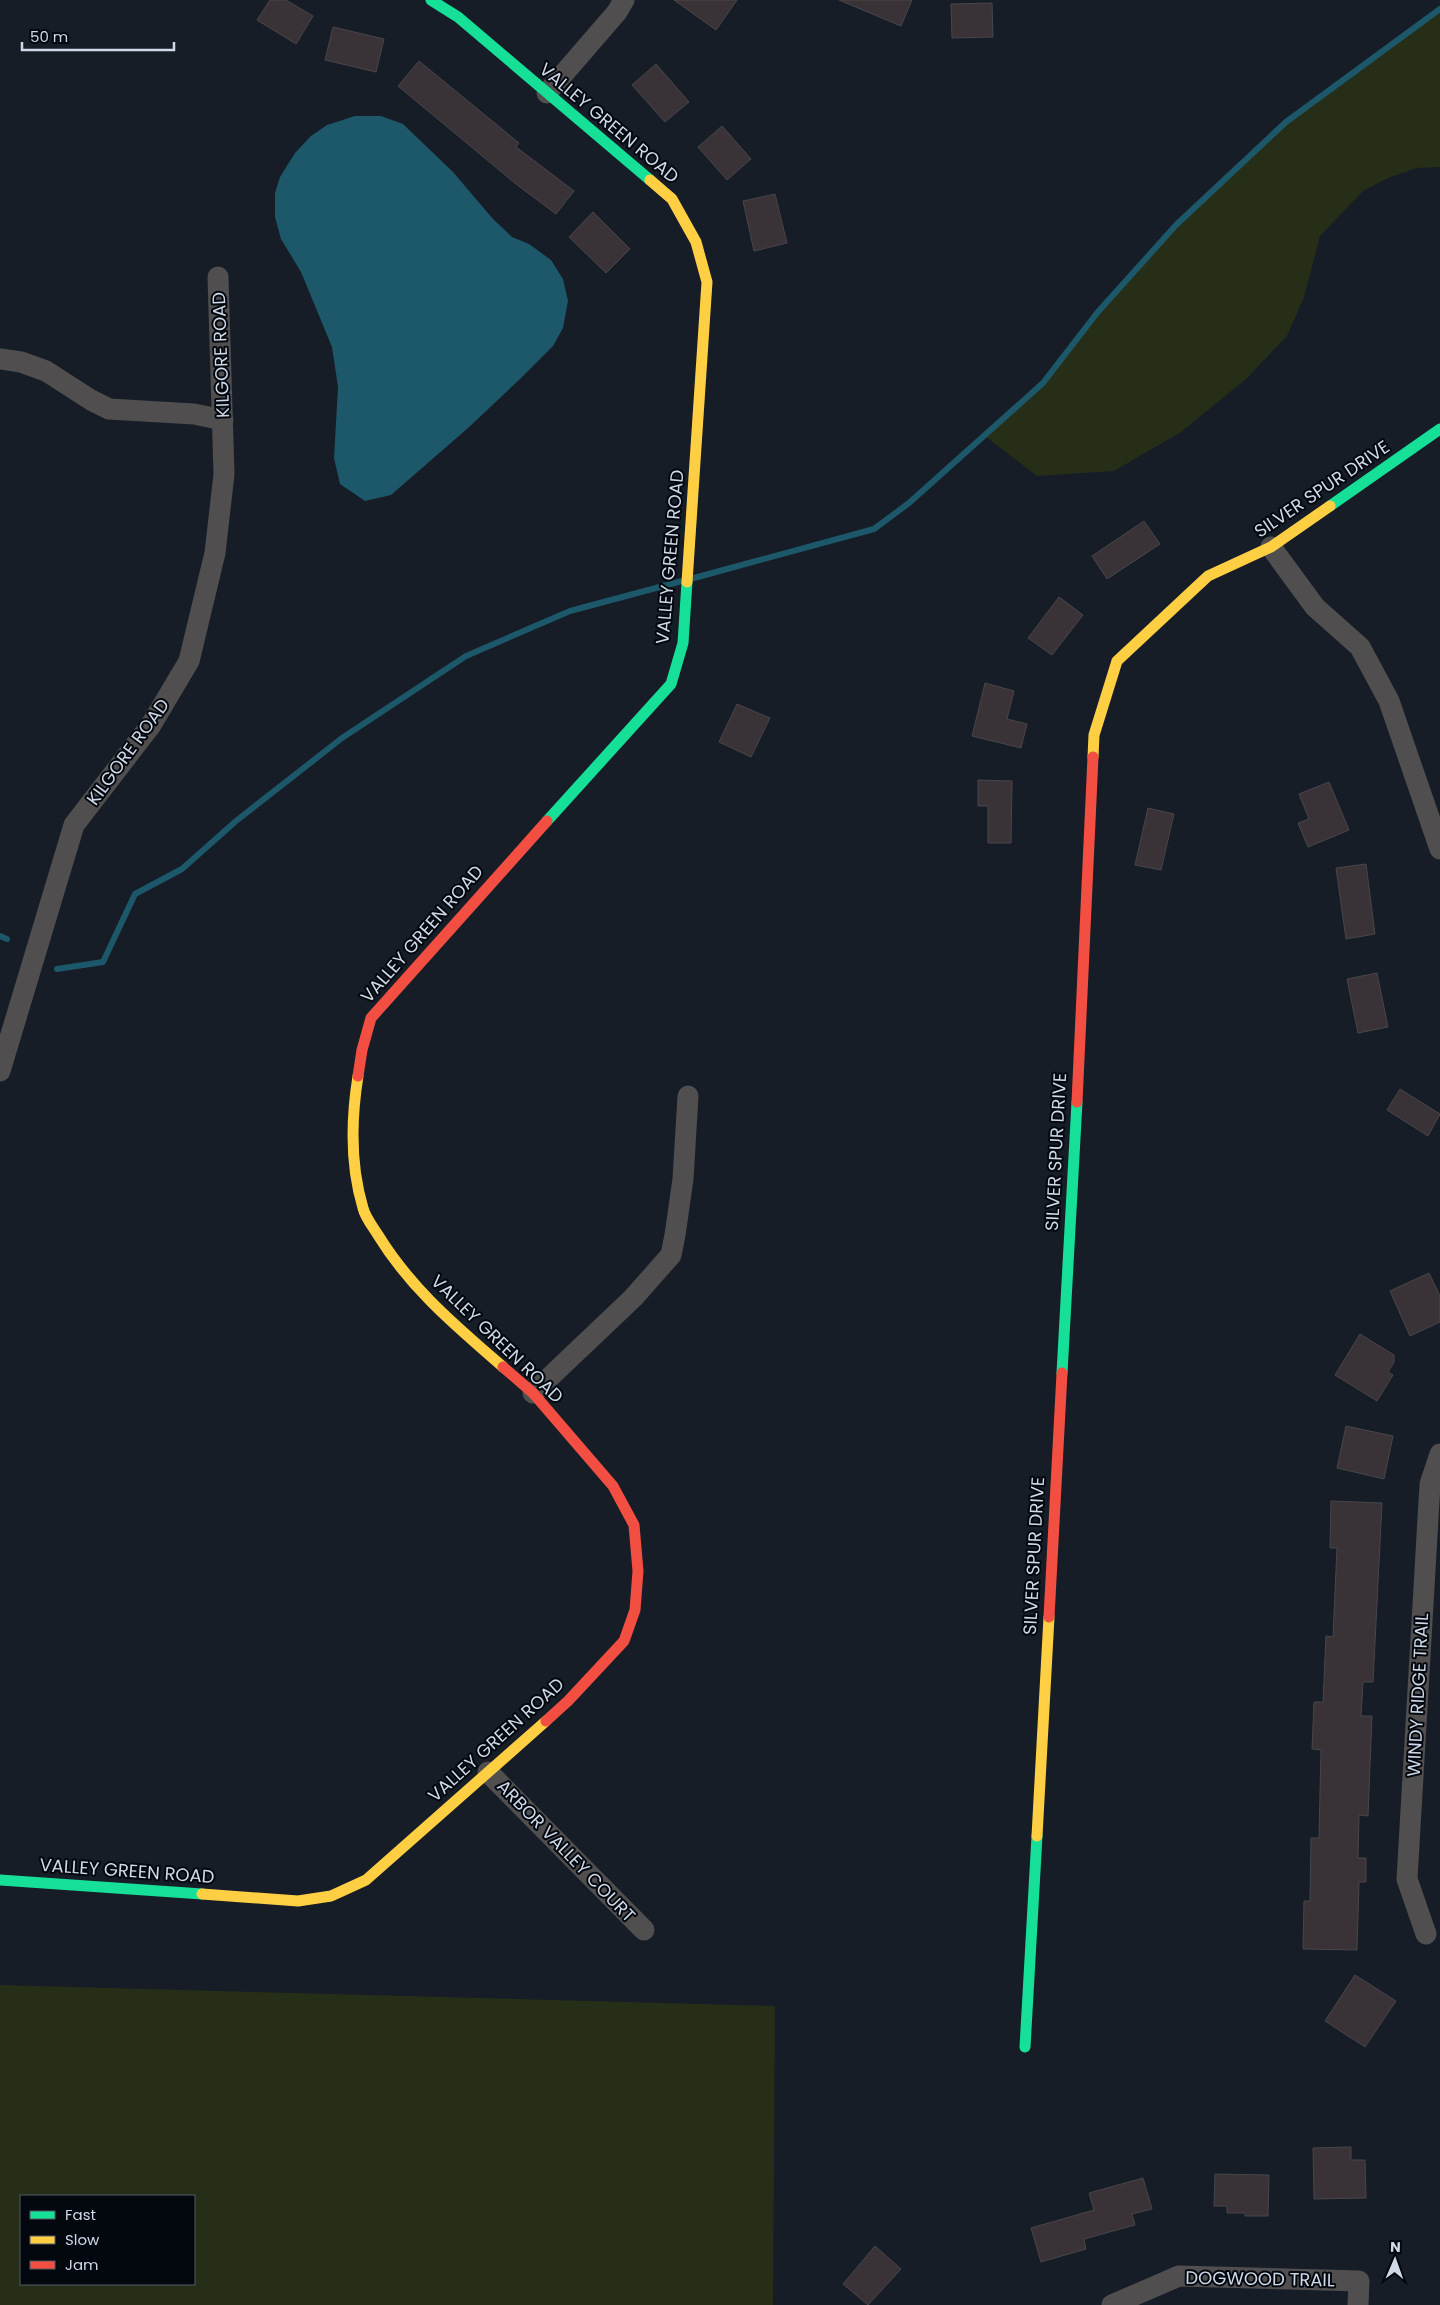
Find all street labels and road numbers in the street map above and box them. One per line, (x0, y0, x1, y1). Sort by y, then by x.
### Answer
street label: VALLEY GREEN ROAD (534, 57, 684, 189)
street label: KILGORE ROAD (206, 292, 235, 418)
street label: SILVER SPUR DRIVE (1249, 434, 1394, 543)
street label: VALLEY GREEN ROAD (649, 469, 690, 645)
street label: KILGORE ROAD (80, 693, 175, 810)
street label: VALLEY GREEN ROAD (355, 859, 489, 1008)
street label: SILVER SPUR DRIVE (1039, 1072, 1072, 1232)
street label: VALLEY GREEN ROAD (426, 1269, 569, 1408)
street label: SILVER SPUR DRIVE (1017, 1476, 1050, 1636)
street label: WINDY RIDGE TRAIL (1401, 1612, 1434, 1777)
street label: VALLEY GREEN ROAD (422, 1672, 569, 1808)
street label: ARBOR VALLEY COURT (492, 1774, 641, 1928)
street label: VALLEY GREEN ROAD (39, 1852, 215, 1889)
street label: DOGWOOD TRAIL (1185, 2265, 1335, 2292)

